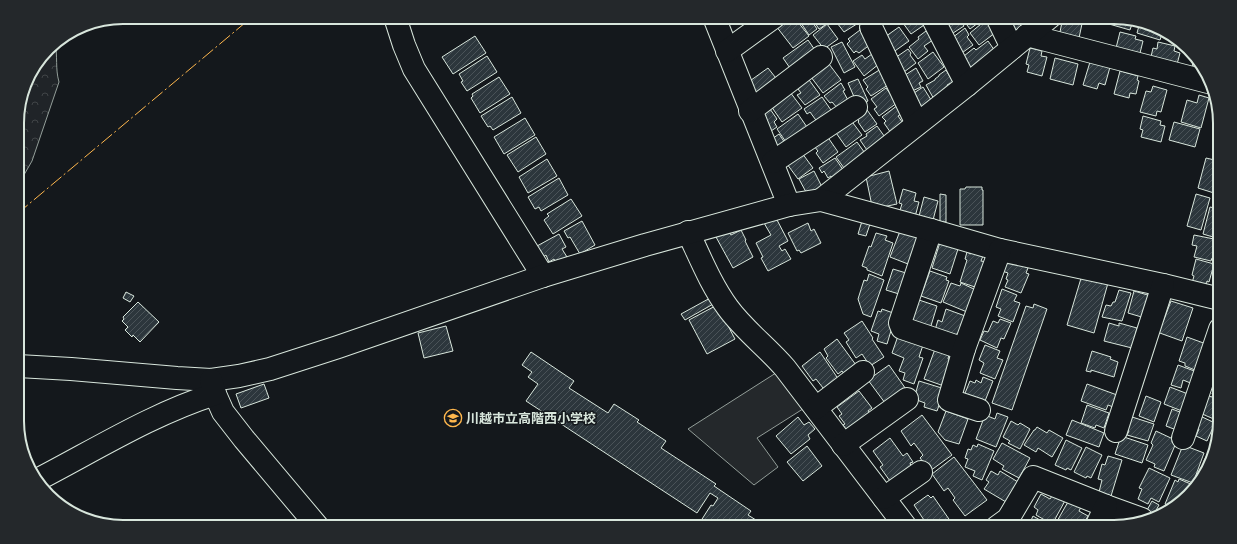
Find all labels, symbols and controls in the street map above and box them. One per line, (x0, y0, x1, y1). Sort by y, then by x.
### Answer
school or university icon: 川越市立高階西小学校 (443, 408, 463, 428)
place label: 川越市立高階西小学校 (466, 410, 596, 426)

